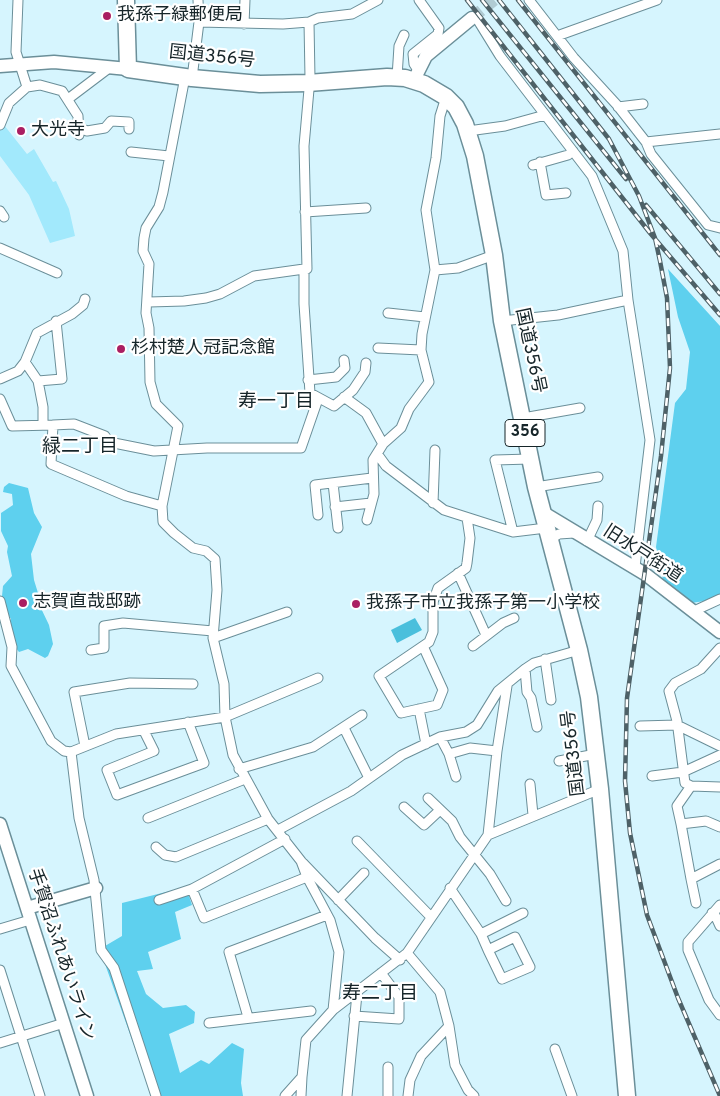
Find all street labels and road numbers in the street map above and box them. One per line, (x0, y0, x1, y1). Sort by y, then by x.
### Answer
street label: 国道356号 (168, 43, 256, 73)
street label: 国道356号 (509, 306, 549, 396)
road number: 356 (505, 419, 545, 446)
street label: 旧水戸街道 (598, 521, 686, 589)
street label: 国道356号 (559, 709, 591, 797)
street label: 手賀沼ふれあいライン (22, 866, 98, 1044)

